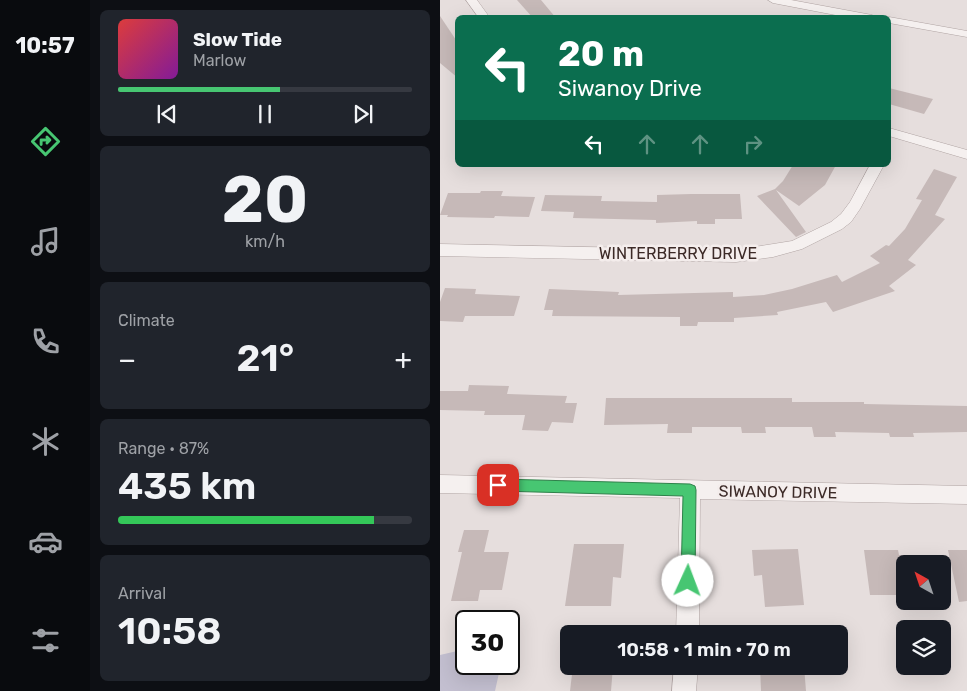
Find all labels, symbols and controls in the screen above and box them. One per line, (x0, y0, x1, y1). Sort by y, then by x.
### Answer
text: Slow Tide (193, 28, 282, 51)
text: 10:57 (15, 32, 75, 59)
text: 20 m (558, 33, 644, 75)
icon: left (475, 35, 540, 100)
text: Marlow (193, 51, 246, 70)
text: Siwanoy Drive (558, 75, 702, 102)
icon: previous (153, 100, 181, 128)
icon: pause (251, 100, 279, 128)
icon: next (349, 100, 377, 128)
icon: directions (28, 124, 63, 159)
icon: left (580, 130, 608, 158)
icon: ahead (633, 130, 661, 158)
icon: ahead (686, 130, 714, 158)
icon: right (739, 130, 767, 158)
text: 20 (222, 161, 308, 238)
icon: music (28, 224, 63, 259)
text: km/h (245, 232, 285, 251)
street label: WINTERBERRY DRIVE (599, 244, 757, 263)
text: Climate (118, 311, 175, 330)
icon: phone (28, 324, 63, 359)
text: 21° (237, 335, 294, 381)
text: − (118, 343, 136, 376)
text: + (395, 343, 412, 376)
icon: climate (28, 424, 63, 459)
text: Range · 87% (118, 439, 209, 458)
text: 435 km (118, 463, 256, 509)
pin (477, 464, 519, 506)
icon: arrive (484, 471, 512, 499)
street label: SIWANOY DRIVE (718, 481, 838, 503)
icon: car (28, 524, 63, 559)
position arrow (661, 554, 713, 606)
north arrow (896, 555, 951, 610)
map controls (896, 555, 951, 675)
text: Arrival (118, 584, 166, 603)
text: 10:58 (118, 608, 222, 654)
speed limit sign: 30 (455, 610, 520, 675)
button: layers (896, 620, 951, 675)
icon: filters (28, 623, 63, 658)
text: 10:58 · 1 min · 70 m (617, 638, 791, 661)

